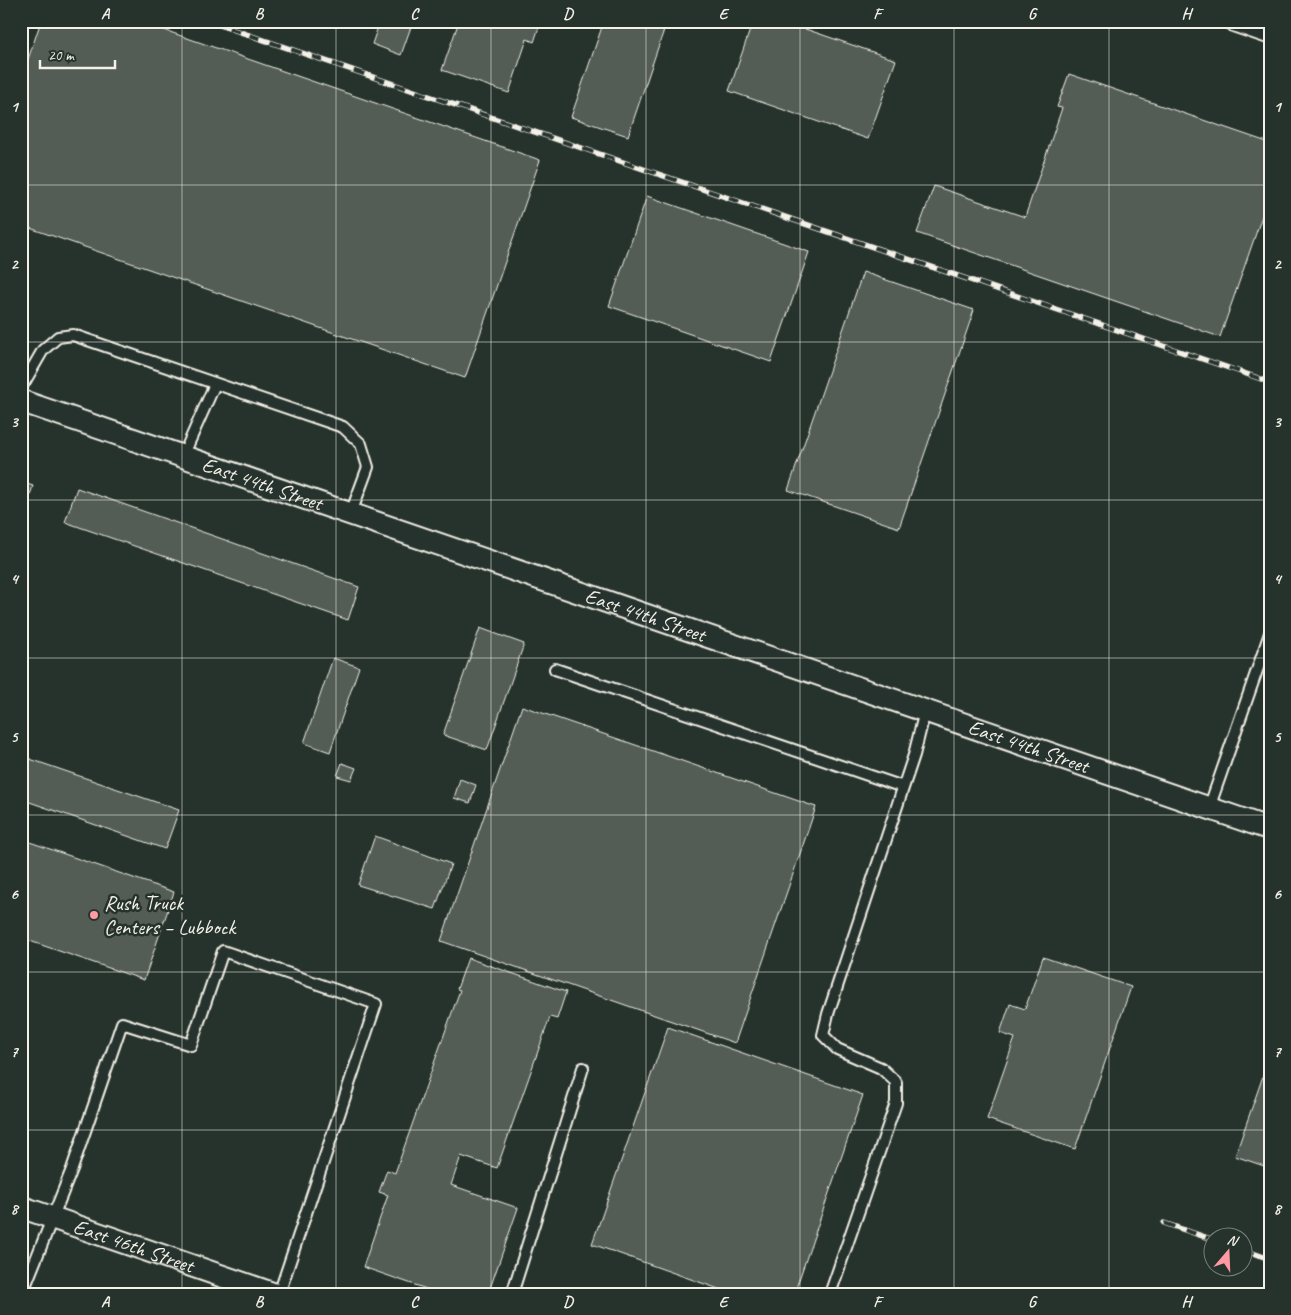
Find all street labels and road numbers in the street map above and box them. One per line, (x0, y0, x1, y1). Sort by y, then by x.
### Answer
street label: East 44th Street (199, 451, 328, 517)
street label: East 44th Street (582, 582, 711, 648)
street label: East 44th Street (965, 714, 1094, 780)
street label: East 46th Street (70, 1213, 199, 1279)

